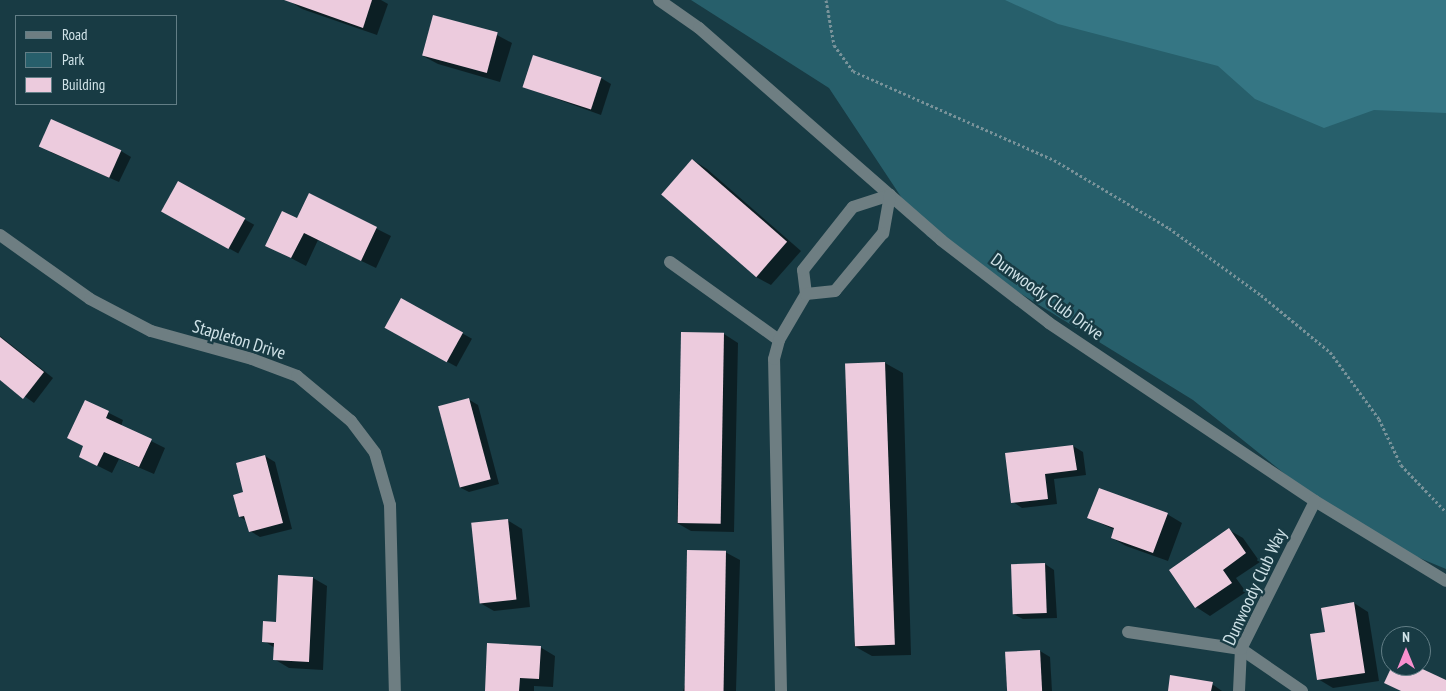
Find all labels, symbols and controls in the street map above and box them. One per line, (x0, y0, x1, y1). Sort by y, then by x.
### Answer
legend (15, 15, 178, 105)
text: Road (62, 25, 88, 44)
text: Park (62, 50, 84, 69)
text: Building (62, 75, 105, 94)
street label: Dunwoody Club Drive (986, 249, 1108, 345)
street label: Stapleton Drive (190, 316, 288, 364)
street label: Dunwoody Club Way (1218, 525, 1292, 649)
north arrow (1381, 626, 1431, 676)
text: N (1402, 628, 1410, 646)

